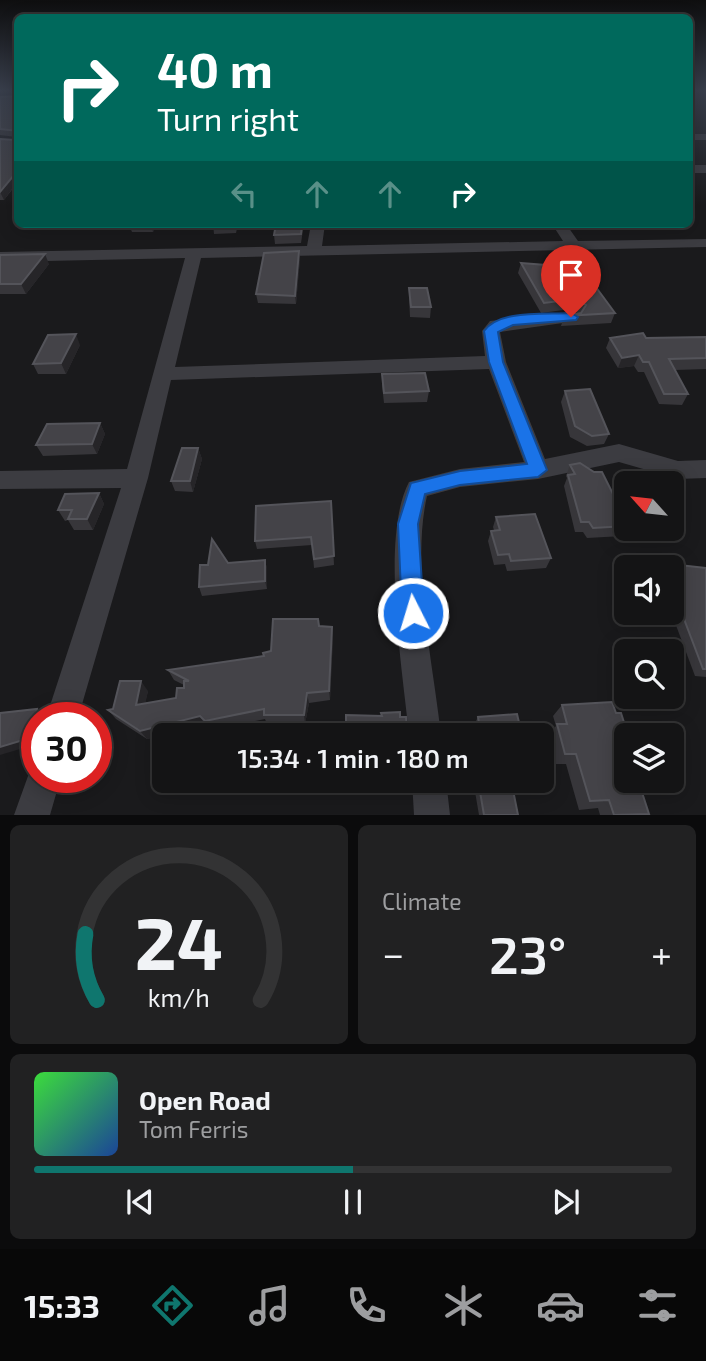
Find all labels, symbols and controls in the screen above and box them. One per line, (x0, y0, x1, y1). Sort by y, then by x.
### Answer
text: 40 m (157, 39, 273, 98)
icon: right (42, 42, 133, 133)
text: Turn right (157, 99, 299, 137)
icon: left (225, 175, 263, 213)
icon: ahead (298, 175, 336, 213)
icon: ahead (371, 175, 409, 213)
icon: right (444, 175, 482, 213)
pin (541, 245, 601, 317)
icon: arrive (552, 256, 590, 294)
north arrow (614, 471, 684, 541)
map controls (614, 471, 684, 793)
button: sound (614, 555, 684, 625)
position arrow (376, 576, 450, 650)
button: search (614, 639, 684, 709)
speed limit sign: 30 (21, 702, 112, 793)
button: layers (614, 723, 684, 793)
text: 15:34 · 1 min · 180 m (237, 742, 469, 773)
text: Climate (382, 887, 462, 915)
text: 24 (135, 898, 223, 986)
text: 23° (489, 922, 566, 984)
text: − (382, 930, 404, 976)
text: + (651, 930, 672, 976)
text: km/h (148, 982, 210, 1012)
text: Open Road (139, 1084, 271, 1115)
text: Tom Ferris (139, 1115, 248, 1143)
icon: previous (121, 1183, 159, 1221)
icon: pause (334, 1183, 372, 1221)
icon: next (547, 1183, 585, 1221)
icon: directions (148, 1281, 197, 1330)
icon: music (245, 1281, 294, 1330)
icon: phone (342, 1281, 391, 1330)
icon: climate (439, 1281, 488, 1330)
icon: car (536, 1281, 585, 1330)
icon: filters (633, 1281, 682, 1330)
text: 15:33 (24, 1286, 100, 1324)

